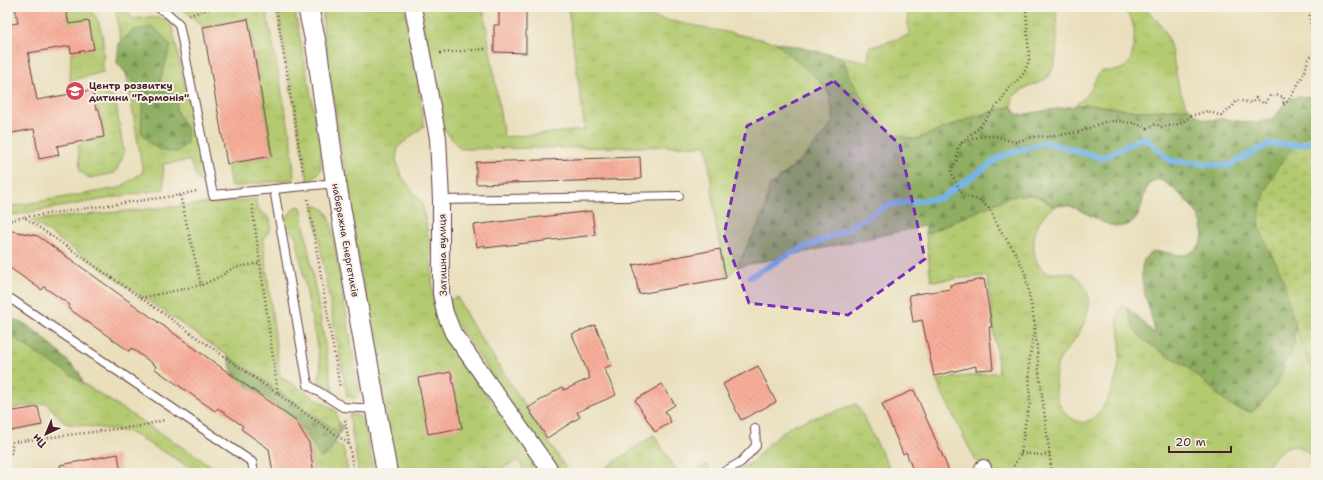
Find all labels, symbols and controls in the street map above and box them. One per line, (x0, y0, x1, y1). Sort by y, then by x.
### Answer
place label: Центр розвитку дитини "Гармонія" (89, 79, 189, 104)
school or university icon: Центр розвитку дитини "Гармонія" (64, 80, 86, 102)
street label: набережна Енергетиків (329, 182, 362, 298)
street label: Затишна вулиця (435, 214, 450, 296)
north arrow (26, 414, 66, 454)
scale bar (1169, 428, 1231, 454)
text: Пн (29, 430, 50, 451)
text: 20 m (1175, 434, 1206, 450)

